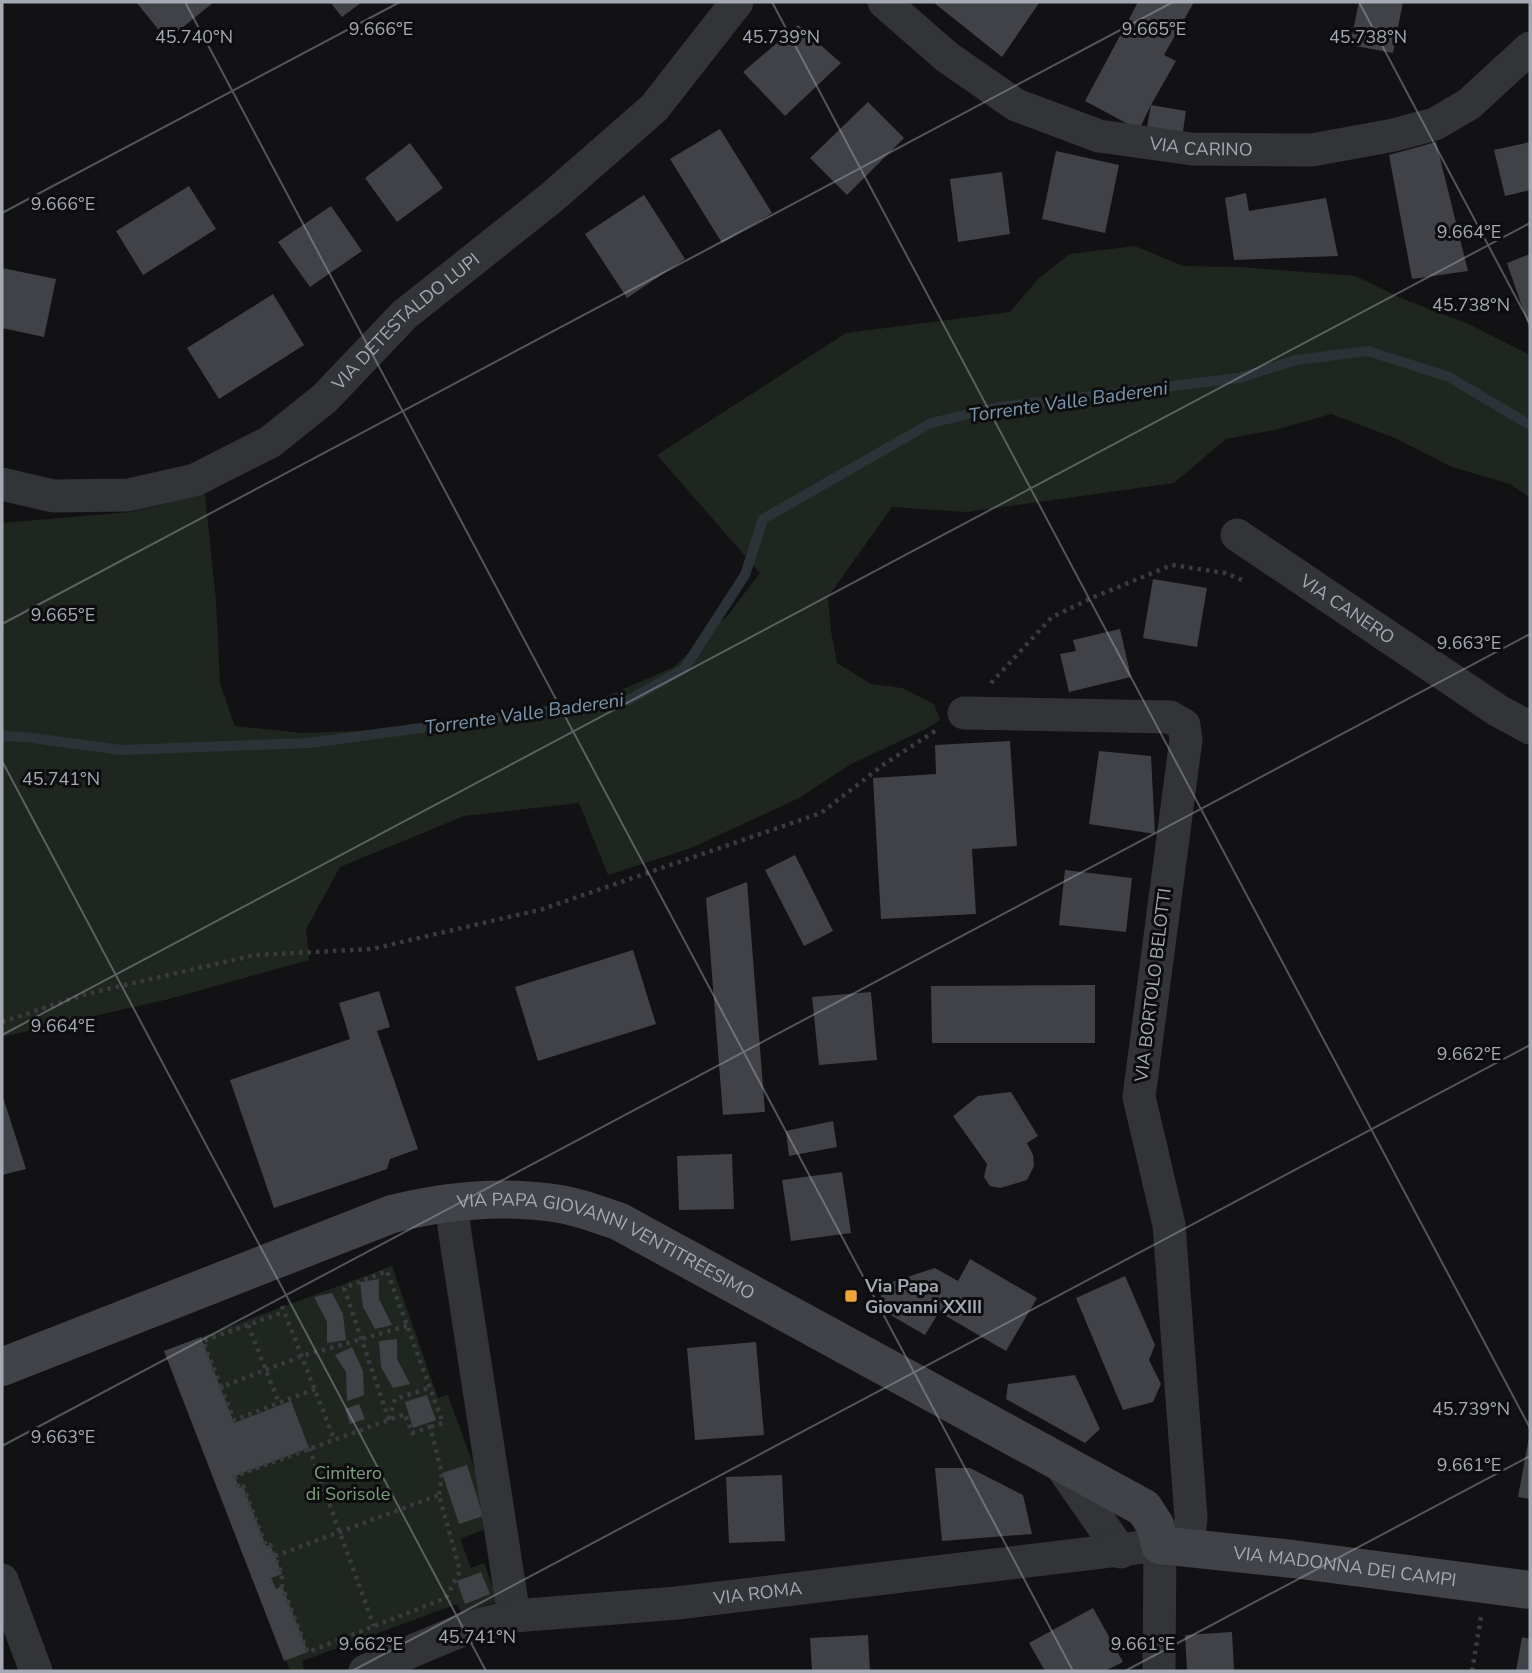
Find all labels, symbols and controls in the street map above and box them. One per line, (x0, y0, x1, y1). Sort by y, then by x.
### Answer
text: 9.666°E (349, 17, 413, 41)
text: 9.665°E (1122, 17, 1186, 41)
text: 45.740°N (155, 25, 233, 49)
text: 45.739°N (742, 25, 820, 49)
text: 45.738°N (1329, 25, 1407, 49)
street label: VIA CARINO (1147, 131, 1253, 162)
text: 9.666°E (31, 192, 95, 216)
text: 9.664°E (1437, 220, 1501, 244)
street label: VIA DETESTALDO LUPI (326, 247, 485, 396)
text: 45.738°N (1432, 293, 1510, 317)
water label: Torrente Valle Badereni (967, 375, 1170, 429)
street label: VIA CANERO (1294, 568, 1399, 650)
text: 9.665°E (31, 603, 95, 627)
text: 9.663°E (1437, 631, 1501, 655)
water label: Torrente Valle Badereni (423, 687, 626, 741)
text: 45.741°N (22, 767, 100, 791)
street label: VIA BORTOLO BELOTTI (1129, 887, 1177, 1084)
text: 9.664°E (31, 1014, 95, 1038)
text: 9.662°E (1437, 1042, 1501, 1066)
street label: VIA PAPA GIOVANNI VENTITREESIMO (455, 1187, 759, 1305)
place label: Via Papa Giovanni XXIII (864, 1274, 982, 1319)
marker: Via Papa Giovanni XXIII (843, 1288, 859, 1304)
text: 45.739°N (1432, 1397, 1510, 1421)
text: 9.663°E (31, 1425, 95, 1449)
text: 9.661°E (1437, 1453, 1501, 1477)
park label: Cimitero di Sorisole (306, 1461, 390, 1506)
street label: VIA MADONNA DEI CAMPI (1231, 1541, 1458, 1592)
street label: VIA ROMA (711, 1576, 803, 1611)
text: 45.741°N (438, 1625, 516, 1649)
text: 9.662°E (339, 1632, 403, 1656)
text: 9.661°E (1111, 1632, 1175, 1656)

